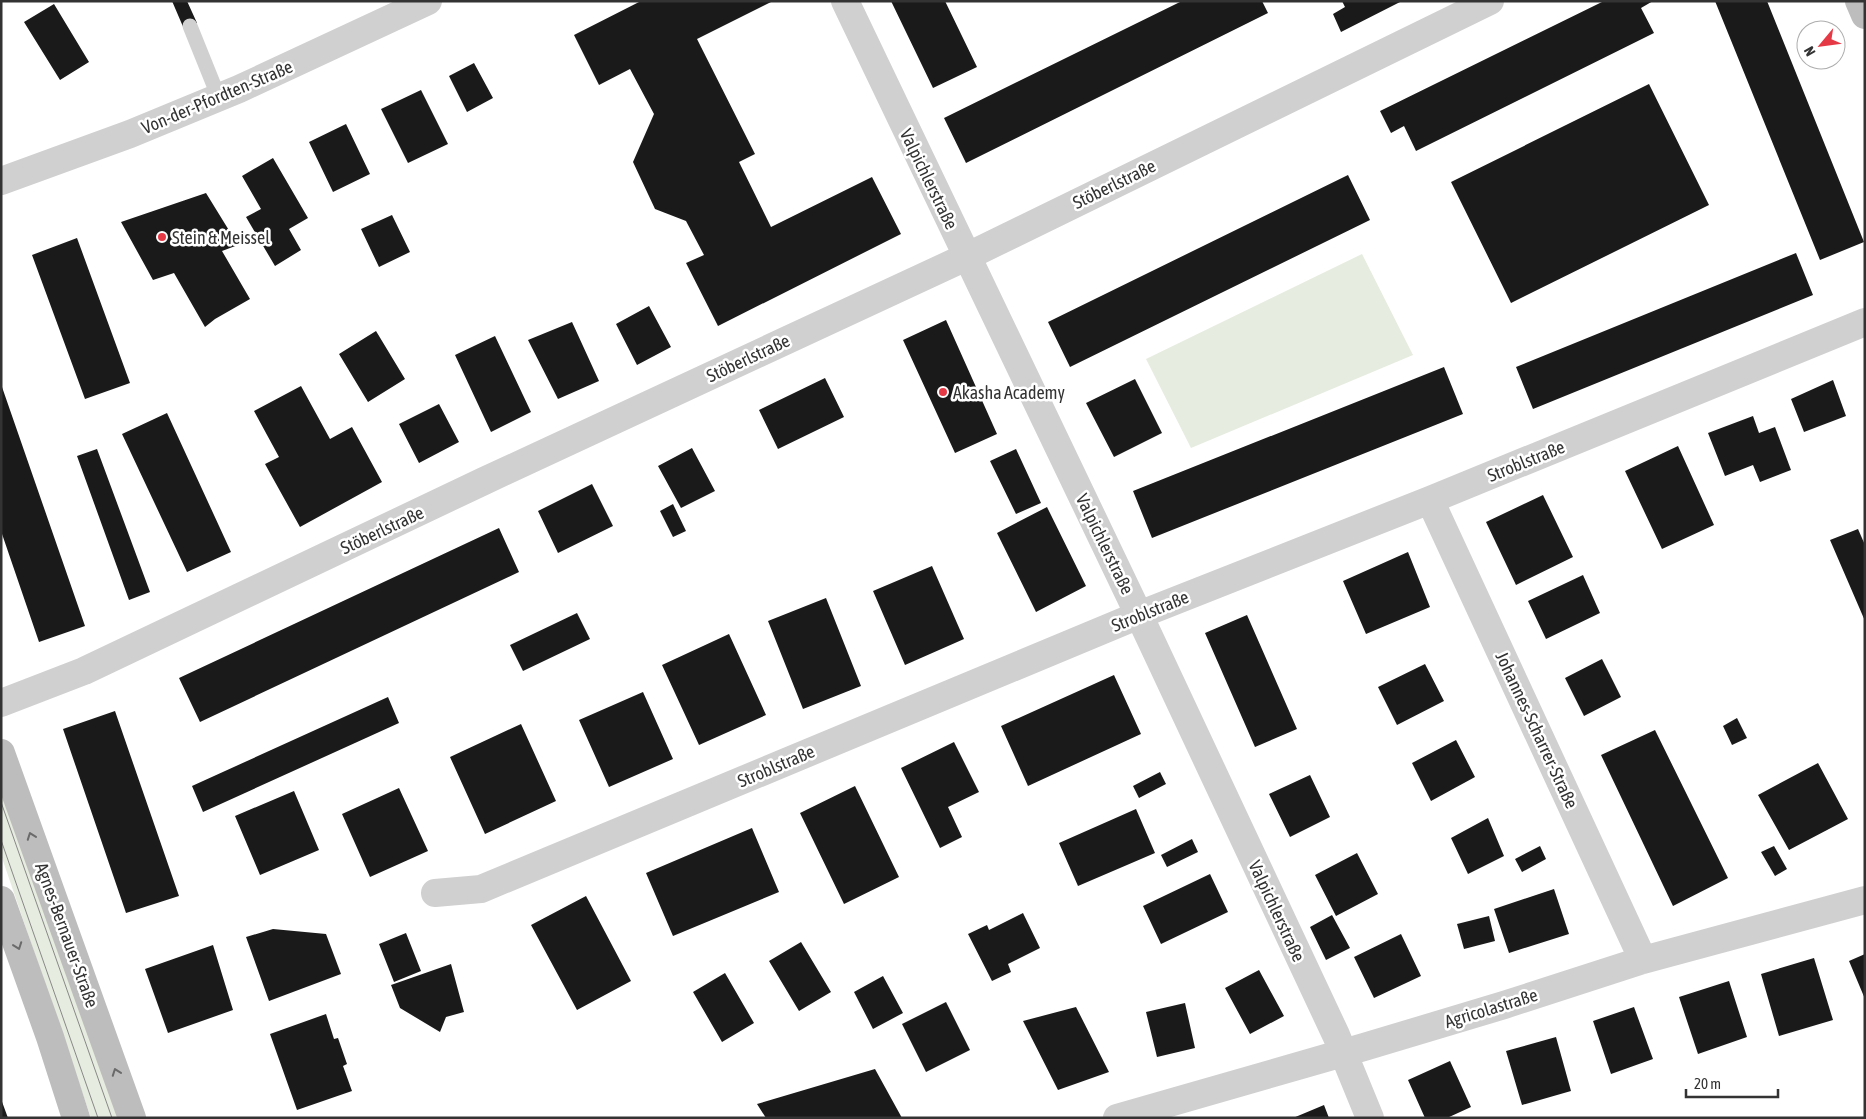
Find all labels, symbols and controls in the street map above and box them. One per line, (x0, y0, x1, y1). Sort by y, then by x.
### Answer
north arrow (1796, 20, 1846, 70)
text: N (1801, 44, 1819, 59)
street label: Von-der-Pfordten-Straße (138, 56, 296, 138)
street label: Valpichlerstraße (896, 125, 962, 233)
street label: Stöberlstraße (1069, 155, 1159, 213)
place label: Stein & Meissel (172, 227, 270, 248)
marker: Stein & Meissel (156, 231, 168, 243)
street label: Stöberlstraße (703, 330, 793, 386)
place label: Akasha Academy (953, 382, 1065, 403)
marker: Akasha Academy (937, 386, 949, 398)
street label: Stroblstraße (1484, 436, 1568, 486)
street label: Valpichlerstraße (1072, 490, 1138, 598)
street label: Stöberlstraße (337, 502, 427, 558)
street label: Stroblstraße (1108, 586, 1192, 636)
street label: Johannes-Scharrer-Straße (1491, 648, 1583, 812)
street label: Stroblstraße (734, 740, 818, 792)
one-way arrow (27, 833, 37, 841)
street label: Valpichlerstraße (1244, 857, 1310, 965)
street label: Agnes-Bernauer-Straße (31, 860, 103, 1010)
one-way arrow (12, 941, 22, 950)
street label: Agricolastraße (1442, 984, 1540, 1032)
scale bar (1686, 1066, 1778, 1098)
one-way arrow (111, 1068, 121, 1077)
text: 20 m (1694, 1075, 1721, 1092)

